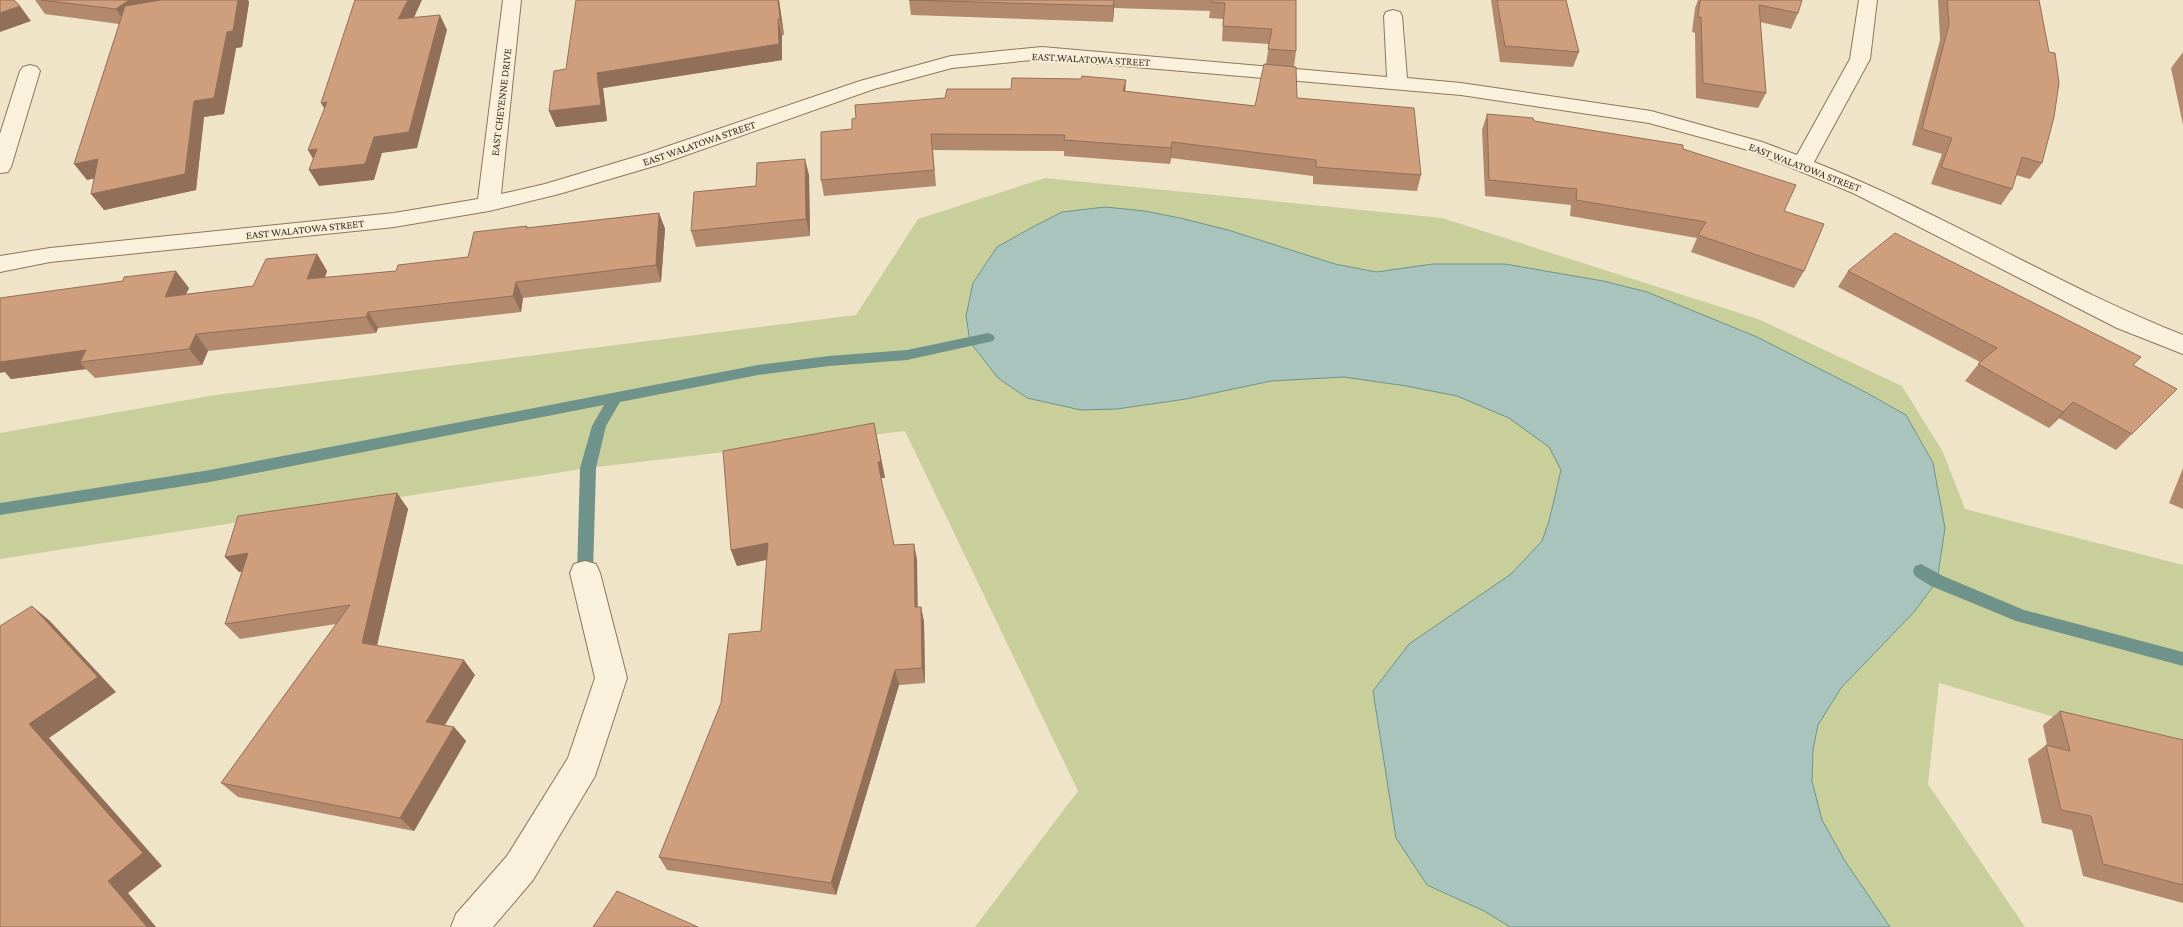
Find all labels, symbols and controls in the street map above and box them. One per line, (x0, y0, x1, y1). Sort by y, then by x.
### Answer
street label: EAST CHEYENNE DRIVE (488, 48, 514, 156)
street label: EAST WALATOWA STREET (1031, 50, 1151, 68)
street label: EAST WALATOWA STREET (641, 118, 757, 168)
street label: EAST WALATOWA STREET (1747, 140, 1863, 194)
street label: EAST WALATOWA STREET (245, 217, 365, 241)

